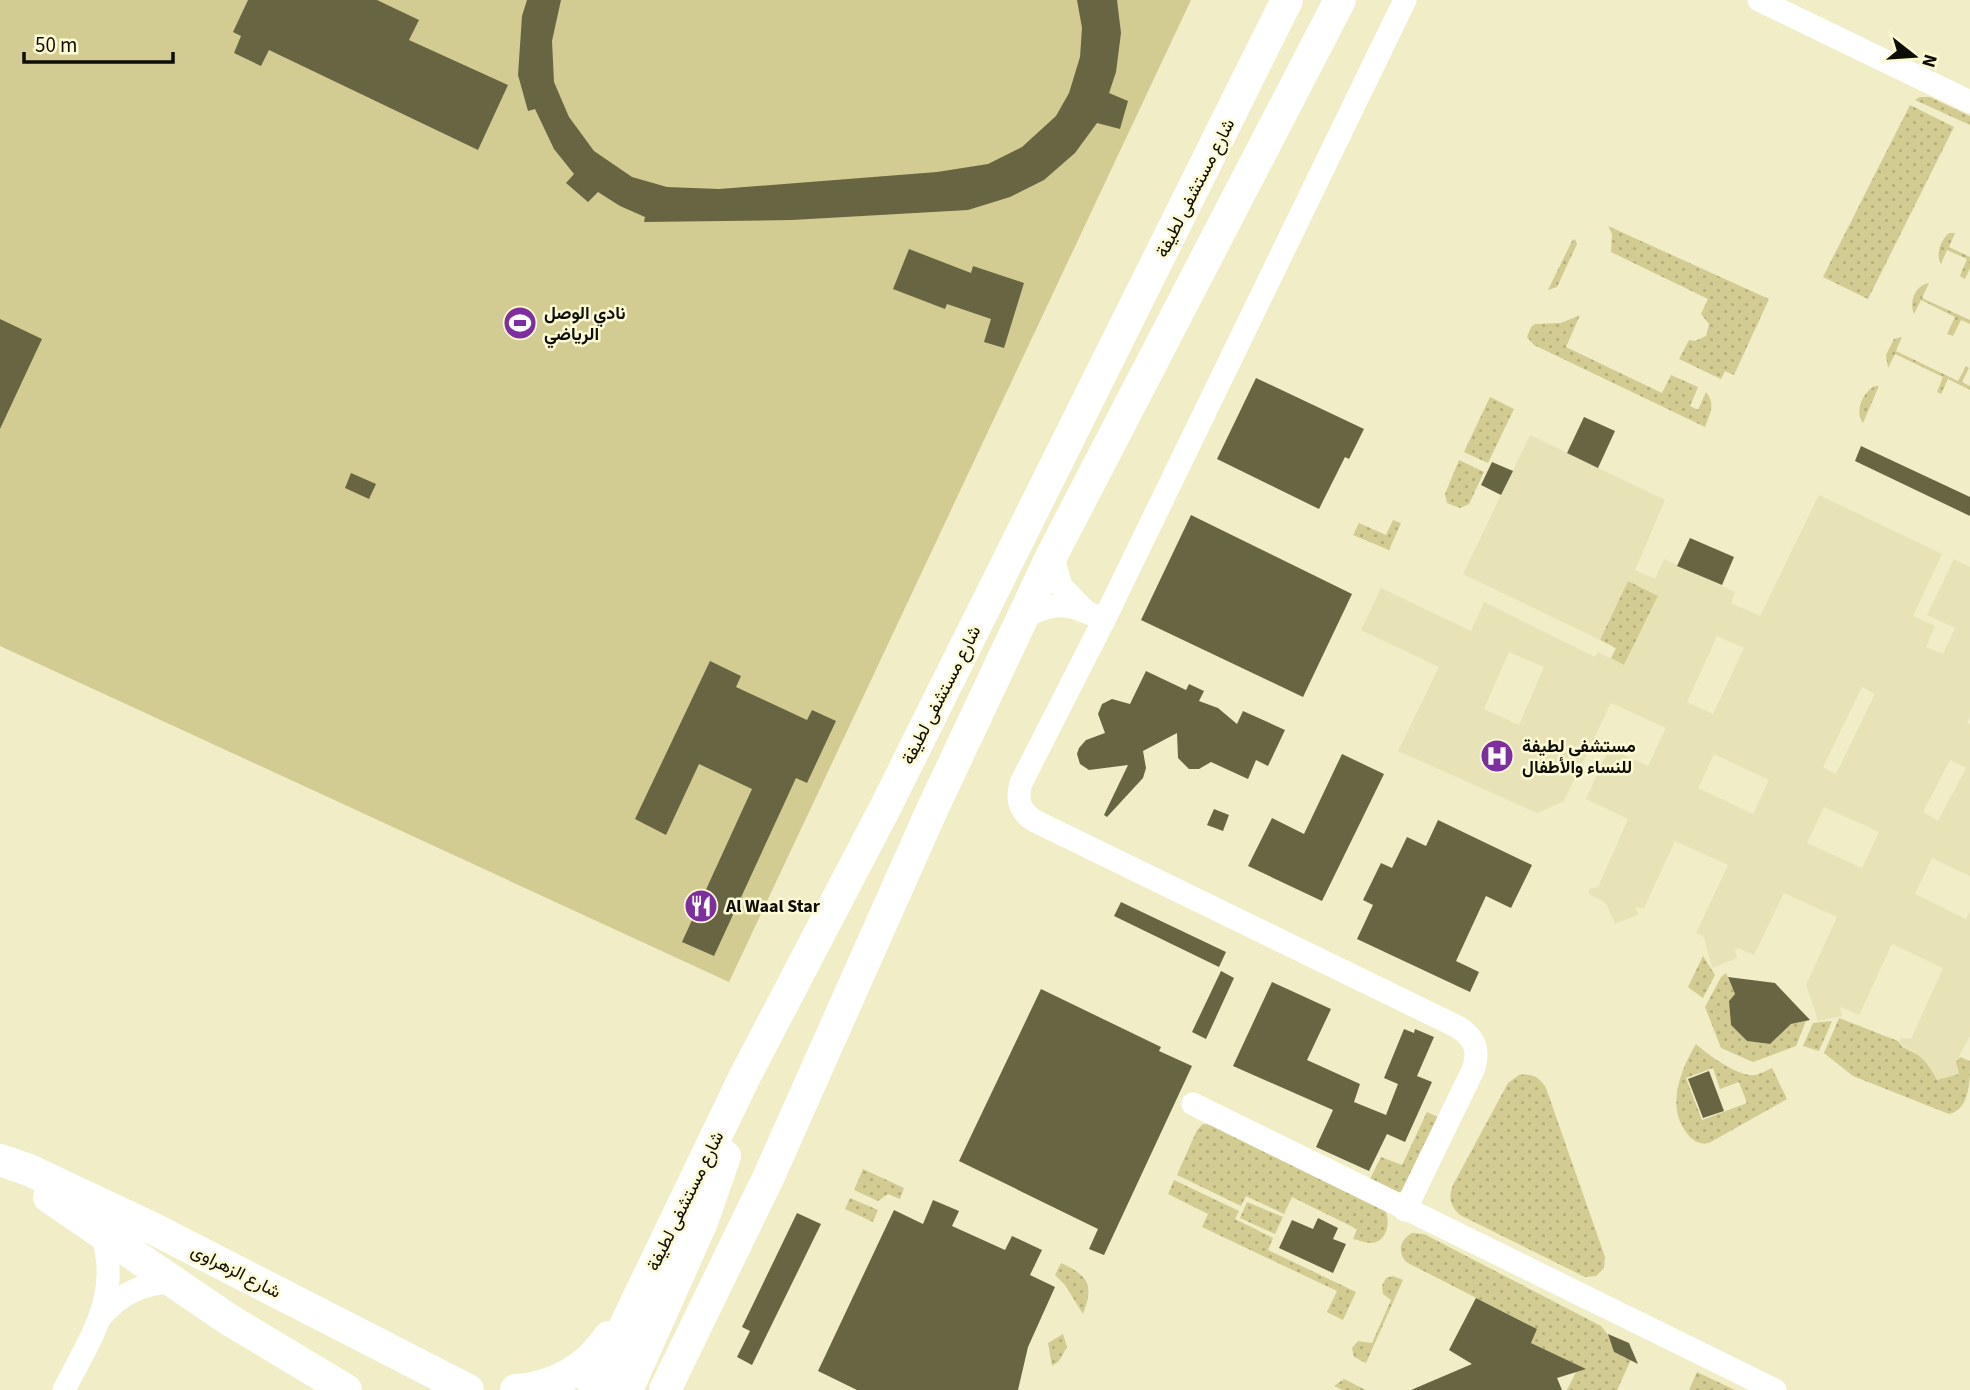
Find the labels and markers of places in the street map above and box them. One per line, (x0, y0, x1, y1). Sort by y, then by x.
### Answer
place label: نادي الوصل الرياضي (544, 301, 626, 349)
sports icon: نادي الوصل الرياضي (501, 304, 539, 342)
place label: مستشفى لطيفة للنساء والأطفال (1522, 734, 1636, 780)
hospital icon: مستشفى لطيفة للنساء والأطفال (1478, 737, 1516, 775)
restaurant icon: Al Waal Star (682, 887, 720, 925)
place label: Al Waal Star (725, 894, 821, 919)

